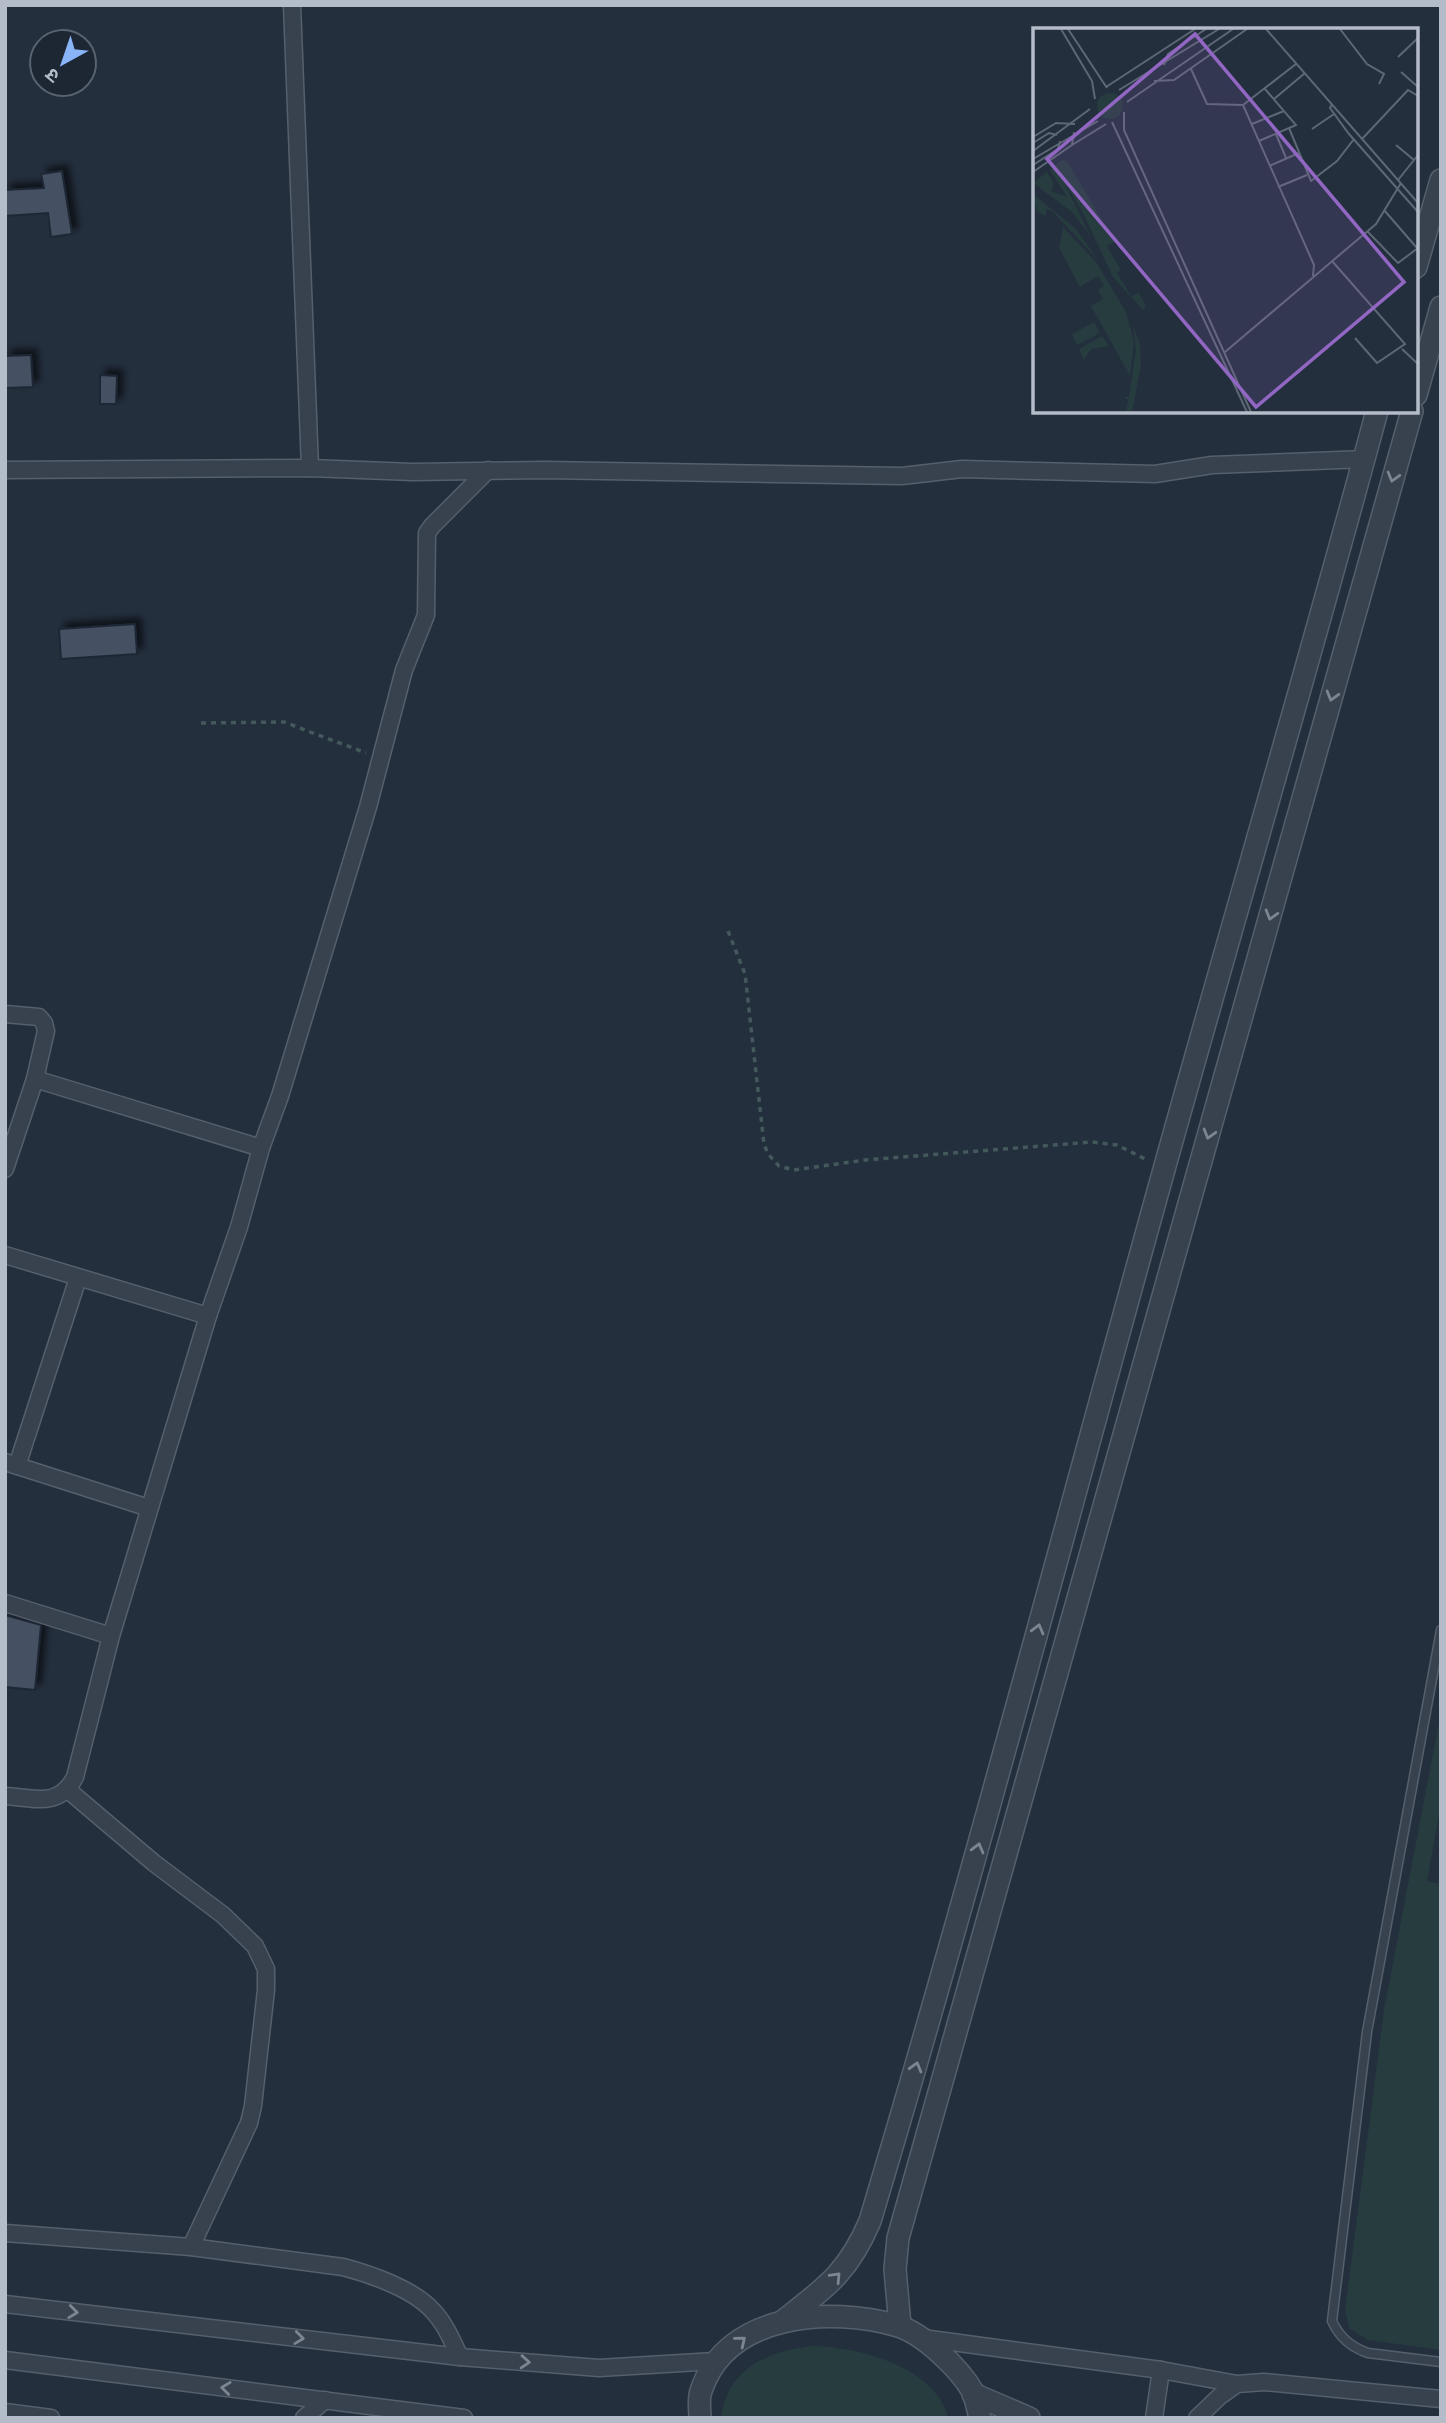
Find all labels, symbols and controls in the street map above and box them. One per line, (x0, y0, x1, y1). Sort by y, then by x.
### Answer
north arrow (28, 28, 98, 98)
inset map (1033, 28, 1418, 413)
text: उ (40, 63, 63, 88)
one-way arrow (1387, 471, 1402, 483)
one-way arrow (1326, 690, 1341, 702)
one-way arrow (1265, 909, 1279, 921)
one-way arrow (1203, 1128, 1218, 1140)
one-way arrow (1030, 1623, 1044, 1635)
one-way arrow (970, 1842, 984, 1854)
one-way arrow (907, 2061, 922, 2073)
one-way arrow (827, 2273, 840, 2286)
one-way arrow (67, 2304, 79, 2319)
one-way arrow (293, 2331, 305, 2346)
one-way arrow (733, 2336, 745, 2349)
one-way arrow (520, 2354, 531, 2369)
one-way arrow (220, 2380, 232, 2395)

